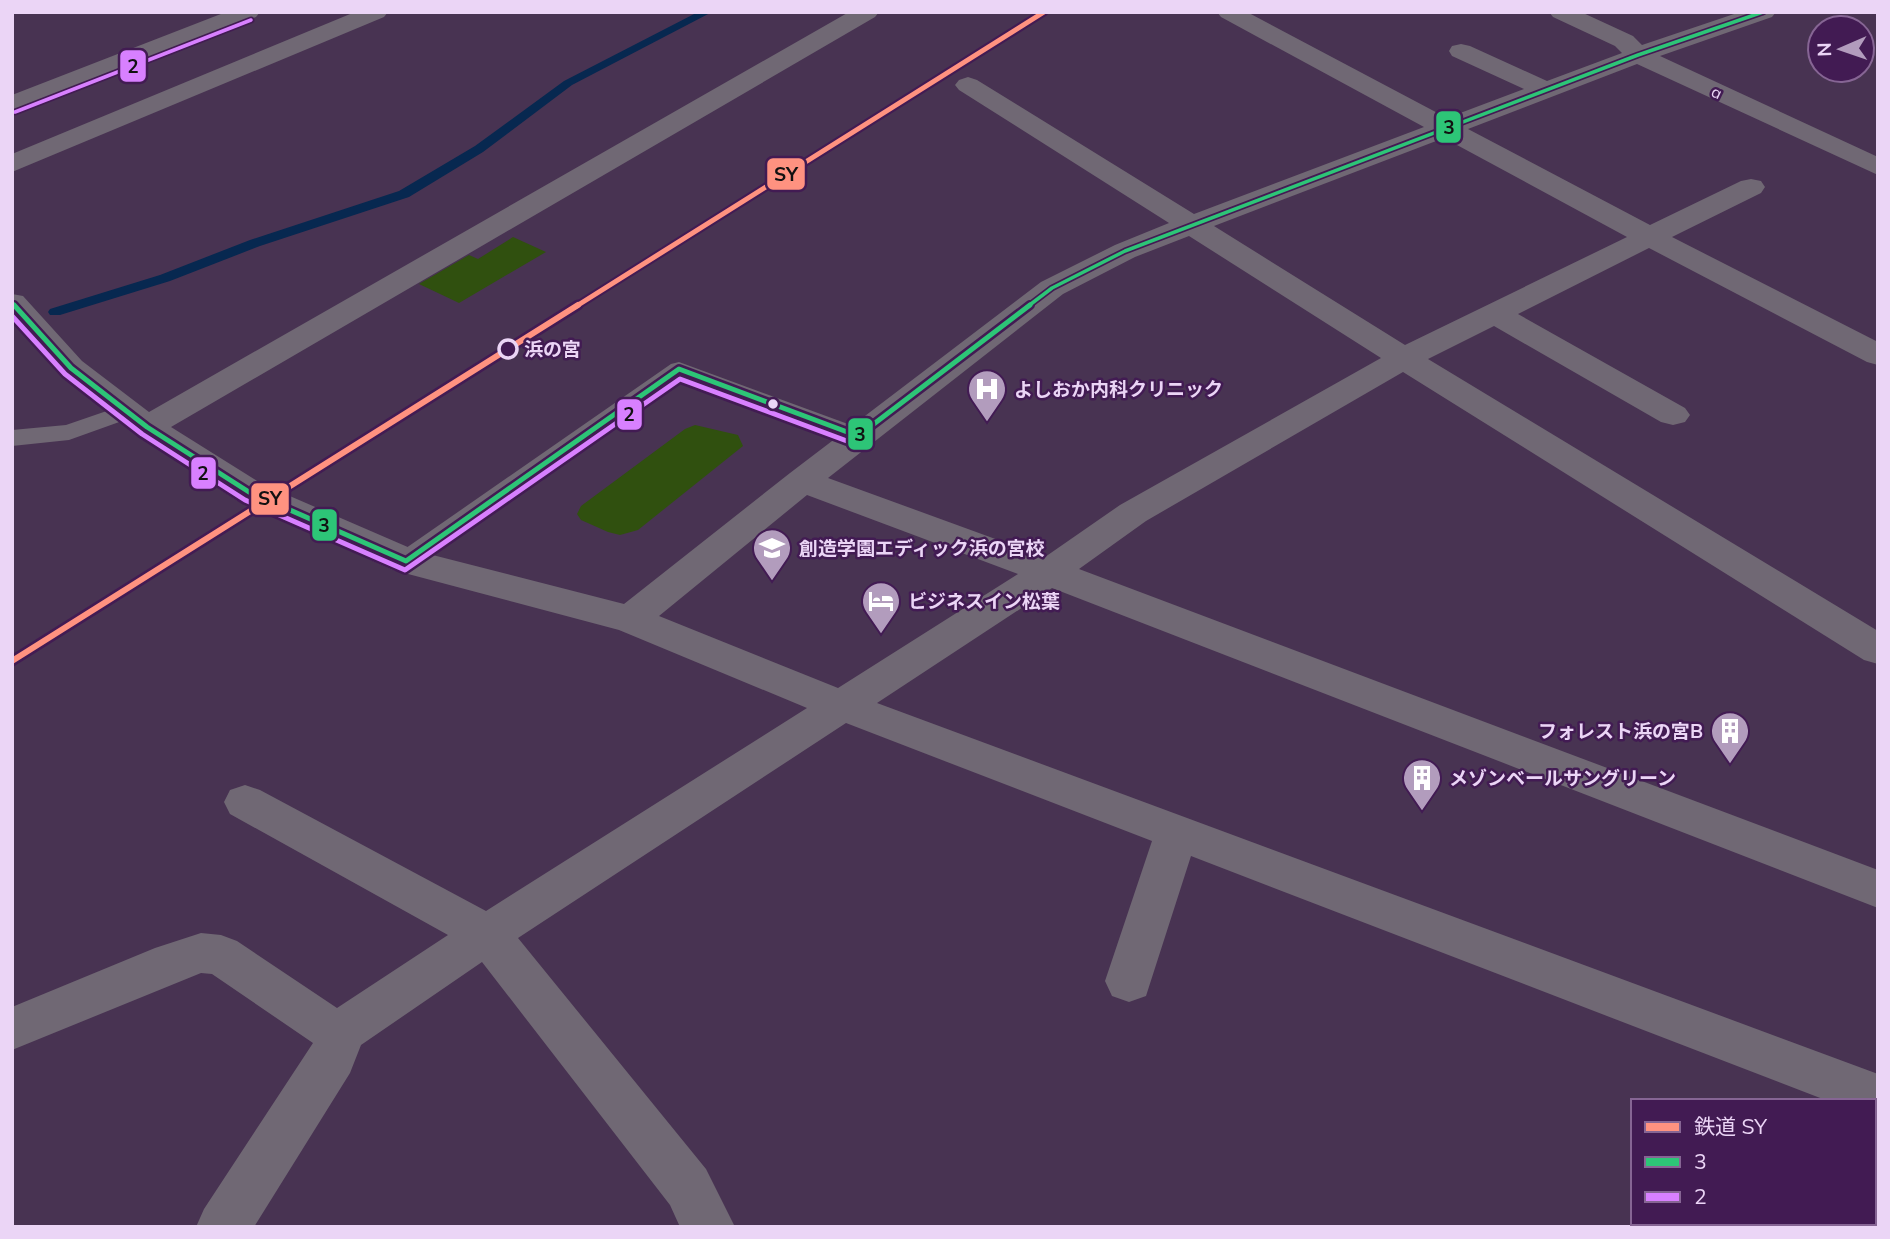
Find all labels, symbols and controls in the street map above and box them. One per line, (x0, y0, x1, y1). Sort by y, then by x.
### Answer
north arrow (1806, 14, 1876, 84)
text: N (1812, 42, 1836, 57)
line badge: 2 (119, 49, 147, 83)
text: 2 (127, 54, 139, 78)
street label: a (1708, 81, 1726, 103)
line badge: 3 (1435, 110, 1462, 144)
text: 3 (1443, 115, 1455, 139)
line badge: SY (766, 157, 806, 191)
text: SY (774, 162, 799, 186)
place label: 浜の宮 (524, 337, 581, 361)
marker: 浜の宮 (498, 339, 518, 359)
hospital icon: よしおか内科クリニック (966, 368, 1008, 423)
place label: よしおか内科クリニック (1014, 377, 1223, 401)
unlabelled marker (766, 397, 780, 411)
line badge: 2 (616, 398, 643, 431)
text: 2 (623, 402, 635, 426)
line badge: 3 (847, 417, 874, 451)
text: 3 (854, 422, 866, 446)
line badge: 2 (190, 456, 217, 490)
text: 2 (197, 461, 209, 485)
line badge: SY (250, 482, 290, 516)
text: SY (258, 486, 283, 510)
line badge: 3 (311, 508, 338, 542)
text: 3 (318, 513, 330, 537)
school or university icon: 創造学園エディック浜の宮校 (751, 527, 793, 582)
place label: 創造学園エディック浜の宮校 (799, 536, 1045, 560)
hotel icon: ビジネスイン松葉 (860, 580, 902, 635)
place label: ビジネスイン松葉 (908, 589, 1060, 613)
building icon: フォレスト浜の宮B (1709, 710, 1751, 765)
place label: フォレスト浜の宮B (1538, 719, 1703, 743)
building icon: メゾンベールサングリーン (1401, 757, 1443, 812)
place label: メゾンベールサングリーン (1449, 766, 1676, 790)
legend (1631, 1099, 1876, 1225)
text: 鉄道 SY (1694, 1113, 1767, 1139)
text: 3 (1694, 1148, 1707, 1174)
text: 2 (1694, 1183, 1707, 1209)

